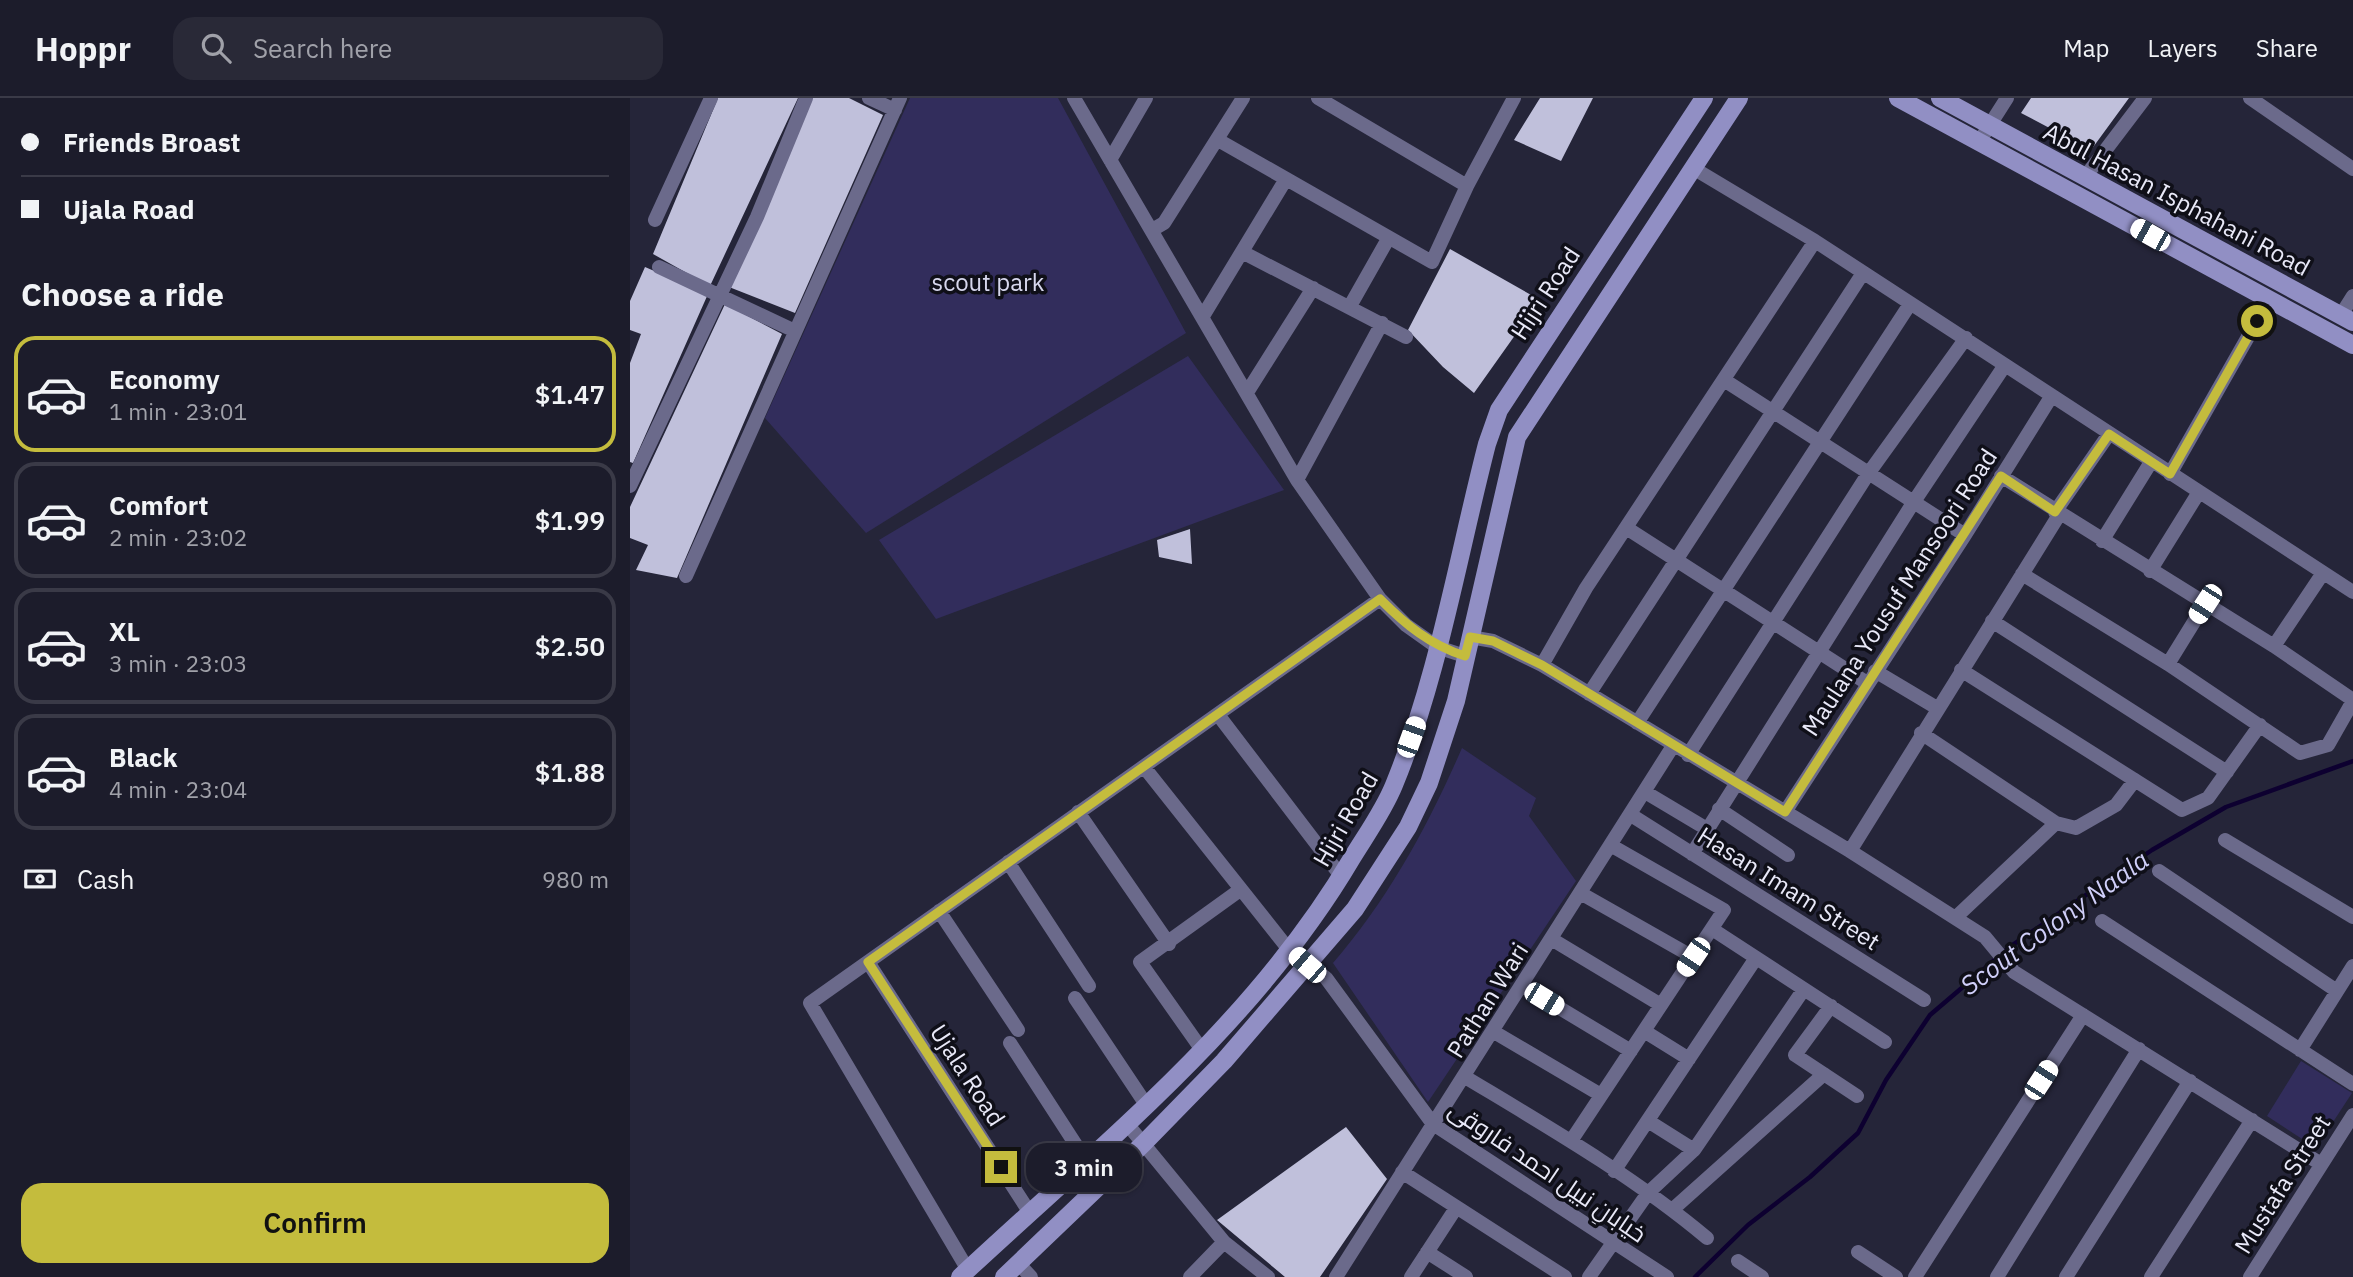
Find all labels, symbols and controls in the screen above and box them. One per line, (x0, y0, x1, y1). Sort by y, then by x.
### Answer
search box (173, 17, 663, 80)
text: Hoppr (35, 27, 131, 70)
icon: search (197, 29, 235, 67)
text: Search here (253, 31, 392, 65)
text: Map (2063, 32, 2110, 64)
text: Layers (2148, 32, 2218, 64)
text: Share (2256, 32, 2318, 64)
street label: Abul Hasan Isphahani Road (2038, 115, 2316, 283)
text: Friends Broast (63, 125, 241, 159)
text: Ujala Road (63, 192, 194, 226)
car (2127, 216, 2174, 254)
street label: Hijri Road (1503, 240, 1587, 346)
park label: scout park (932, 266, 1045, 298)
text: Choose a ride (21, 273, 224, 315)
route start (2241, 305, 2273, 337)
text: Economy (109, 362, 220, 396)
icon: car (25, 363, 88, 426)
text: $1.47 (535, 377, 605, 411)
text: 1 min · 23:01 (109, 396, 247, 426)
street label: Maulana Yousuf Mansoori Road (1794, 442, 2004, 742)
text: Comfort (109, 488, 208, 522)
icon: car (25, 489, 88, 552)
text: $1.99 (535, 503, 605, 537)
text: 2 min · 23:02 (109, 522, 247, 552)
car (2185, 581, 2226, 627)
text: XL (109, 614, 140, 648)
icon: car (25, 615, 88, 678)
text: $2.50 (535, 629, 605, 663)
text: 3 min · 23:03 (109, 648, 247, 678)
car (1394, 714, 1429, 760)
text: Black (109, 740, 177, 774)
icon: car (25, 741, 88, 804)
text: $1.88 (535, 755, 605, 789)
street label: Hijri Road (1305, 766, 1385, 872)
text: 4 min · 23:04 (109, 774, 247, 804)
street label: Hasan Imam Street (1692, 819, 1886, 957)
water label: Scout Colony Naala (1953, 842, 2155, 1002)
icon: cash (21, 860, 59, 898)
text: Cash (77, 862, 134, 896)
text: 980 m (542, 864, 609, 894)
car (1673, 934, 1714, 980)
street label: Pathan Wari (1439, 936, 1535, 1064)
car (1285, 943, 1330, 987)
car (1521, 979, 1568, 1019)
street label: Ujala Road (923, 1018, 1013, 1132)
car (2021, 1057, 2062, 1103)
street label: خیابانِ نبیل احمد فاروقی (1442, 1093, 1653, 1251)
street label: Mustafa Street (2227, 1109, 2337, 1259)
callout: 3 min (1026, 1142, 1141, 1192)
route end (985, 1151, 1017, 1183)
text: 3 min (1054, 1152, 1114, 1182)
button: Confirm (21, 1183, 609, 1263)

